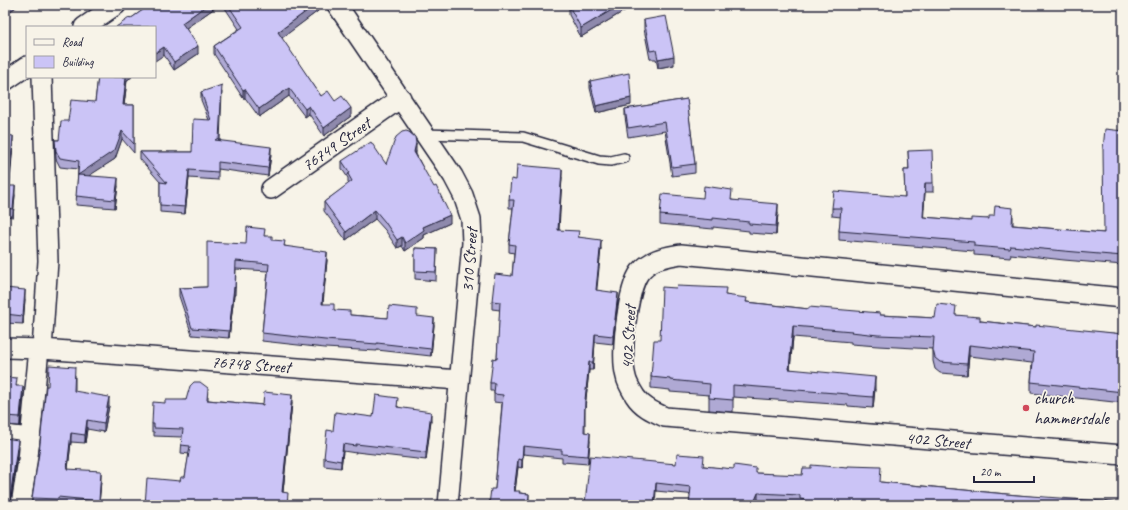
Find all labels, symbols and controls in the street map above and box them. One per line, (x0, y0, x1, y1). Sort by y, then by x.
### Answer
legend (26, 26, 156, 78)
text: Road (62, 34, 84, 50)
text: Building (62, 54, 94, 70)
street label: 76749 Street (298, 112, 377, 176)
street label: 310 Street (457, 225, 482, 293)
street label: 402 Street (616, 302, 641, 370)
street label: 76748 Street (211, 351, 294, 378)
place label: church hammersdale (1034, 388, 1110, 429)
marker: church hammersdale (1021, 403, 1031, 413)
street label: 402 Street (905, 427, 973, 454)
scale bar (974, 458, 1034, 484)
text: 20 m (980, 464, 1002, 480)

